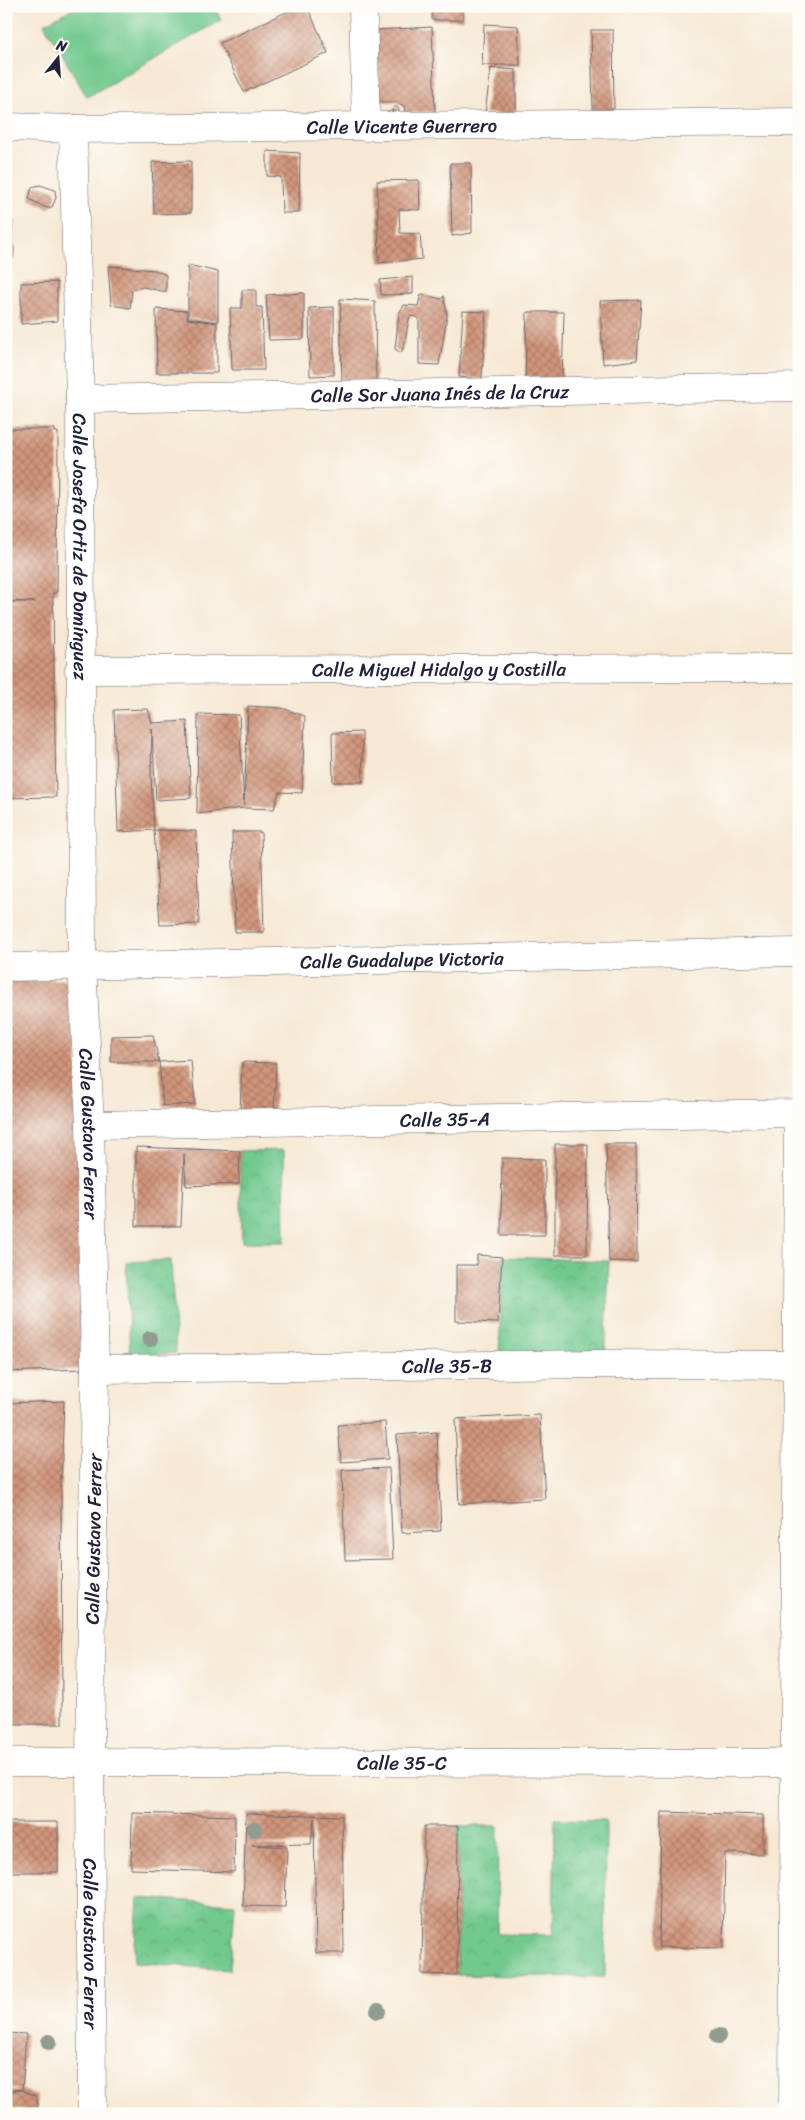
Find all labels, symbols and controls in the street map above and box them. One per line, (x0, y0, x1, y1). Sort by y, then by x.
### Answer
north arrow (32, 32, 82, 82)
text: N (52, 32, 70, 60)
street label: Calle Vicente Guerrero (307, 109, 497, 144)
street label: Calle Sor Juana Inés de la Cruz (311, 375, 570, 412)
street label: Calle Josefa Ortiz de Domínguez (63, 413, 97, 682)
street label: Calle Miguel Hidalgo y Costilla (312, 653, 567, 686)
street label: Calle Guadalupe Victoria (300, 942, 505, 978)
street label: Calle Gustavo Ferrer (69, 1048, 108, 1221)
street label: Calle 35-A (400, 1102, 490, 1137)
street label: Calle 35-B (402, 1349, 492, 1383)
street label: Calle Gustavo Ferrer (76, 1452, 112, 1625)
street label: Calle 35-C (357, 1746, 447, 1780)
street label: Calle Gustavo Ferrer (74, 1858, 108, 2030)

